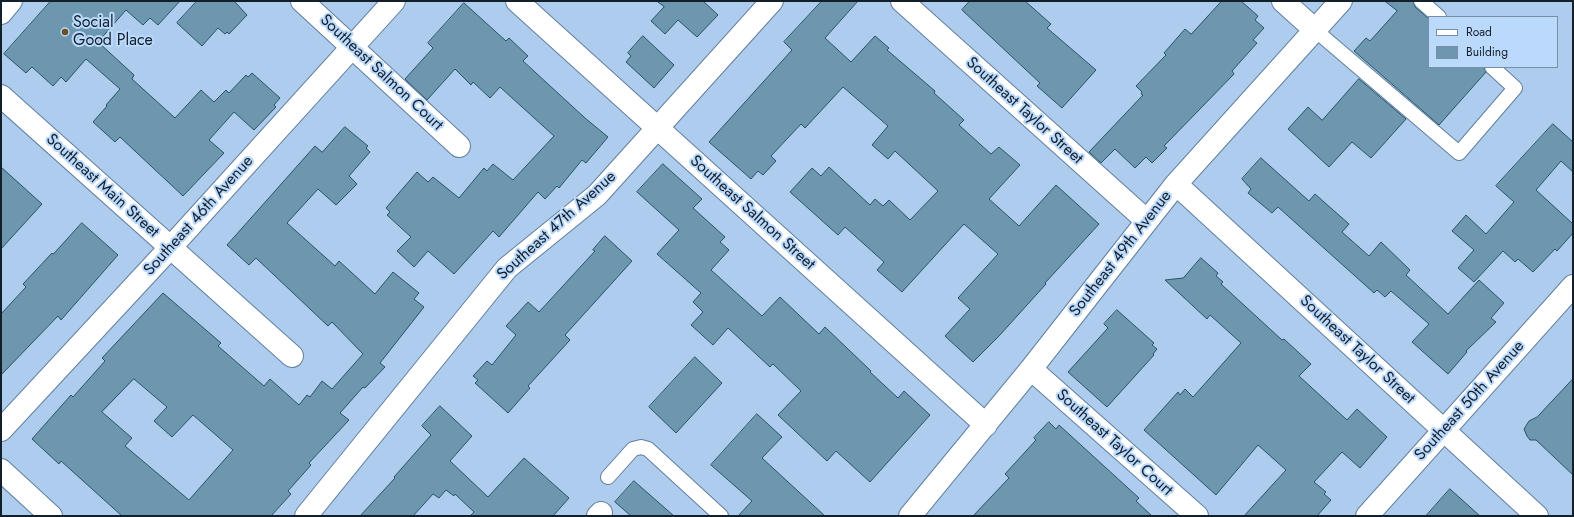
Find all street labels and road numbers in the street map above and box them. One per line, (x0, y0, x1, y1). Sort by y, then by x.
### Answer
street label: Southeast Salmon Court (316, 11, 446, 135)
street label: Southeast Taylor Street (962, 53, 1086, 169)
street label: Southeast Main Street (42, 130, 162, 242)
street label: Southeast 46th Avenue (140, 152, 258, 280)
street label: Southeast Salmon Street (685, 152, 819, 274)
street label: Southeast 47th Avenue (493, 167, 621, 285)
street label: Southeast 49th Avenue (1066, 187, 1176, 321)
street label: Southeast Taylor Street (1295, 292, 1419, 408)
street label: Southeast 50th Avenue (1411, 337, 1529, 465)
street label: Southeast Taylor Court (1052, 386, 1176, 500)

